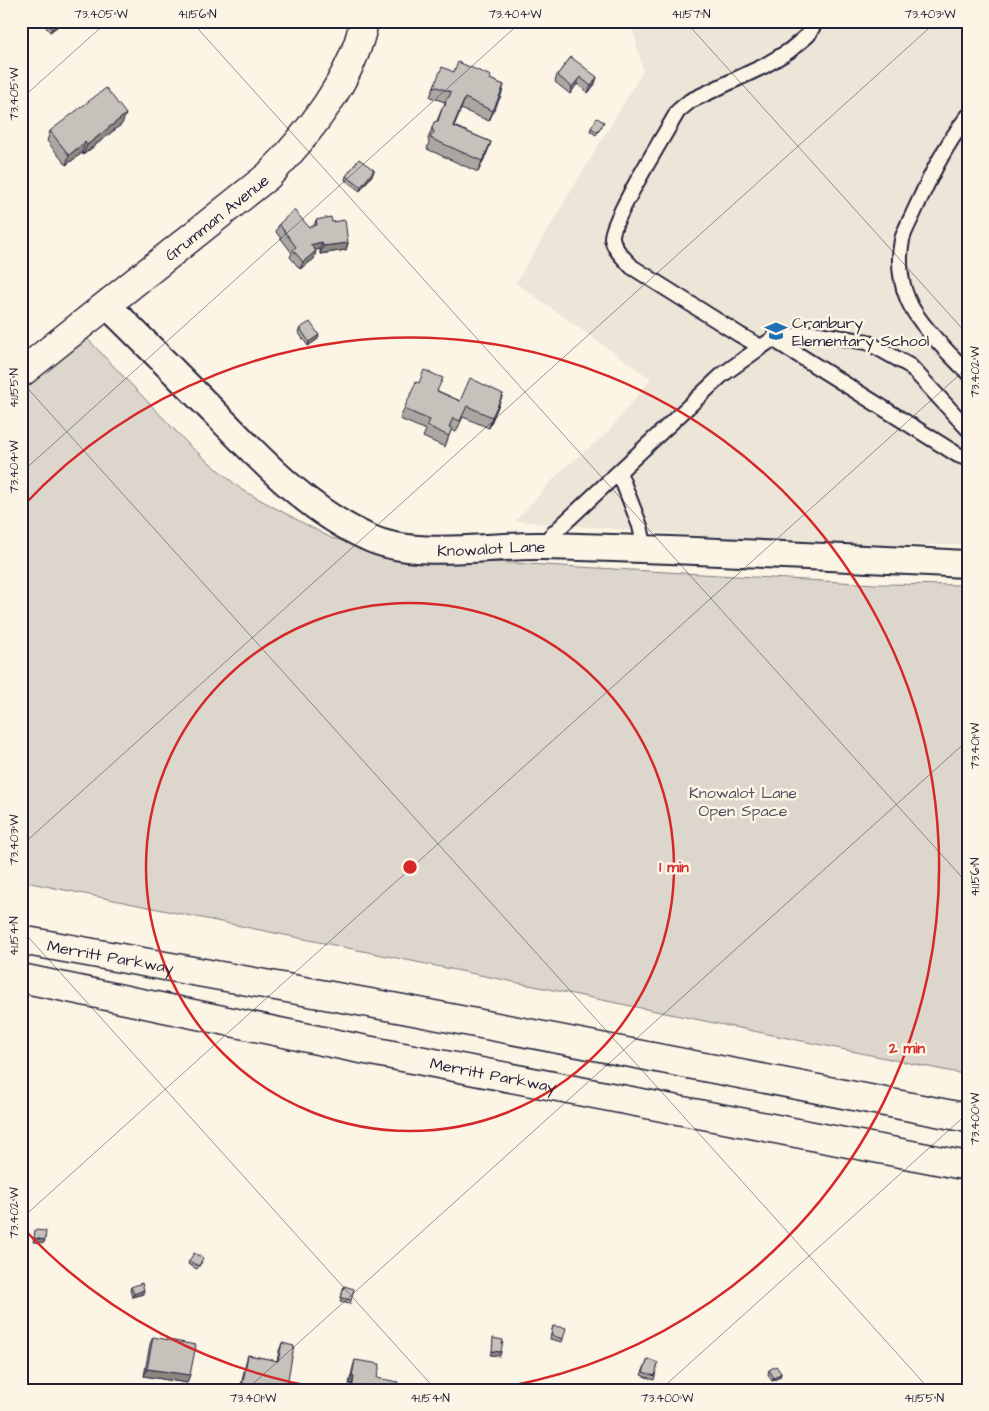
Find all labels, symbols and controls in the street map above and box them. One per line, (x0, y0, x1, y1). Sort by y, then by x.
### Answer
text: 73.405°W (74, 6, 128, 23)
text: 41.156°N (177, 6, 217, 23)
text: 73.404°W (488, 6, 542, 23)
text: 41.157°N (672, 6, 711, 23)
text: 73.403°W (905, 6, 956, 23)
text: 73.405°W (6, 67, 23, 121)
street label: Grumman Avenue (160, 169, 274, 266)
place label: Cranbury Elementary School (792, 312, 929, 353)
school or university icon: Cranbury Elementary School (763, 318, 789, 344)
text: 73.402°W (967, 345, 984, 398)
text: 41.155°N (6, 367, 23, 408)
text: 73.404°W (6, 440, 23, 494)
street label: Knowalot Lane (437, 536, 546, 562)
text: 73.401°W (967, 722, 984, 769)
park label: Knowalot Lane Open Space (689, 782, 797, 822)
text: 73.403°W (6, 814, 23, 865)
text: 1 min (659, 857, 689, 878)
text: 41.156°N (967, 857, 984, 897)
centre of rings (401, 858, 419, 876)
text: 41.154°N (6, 916, 23, 956)
street label: Merritt Parkway (45, 935, 176, 980)
text: 2 min (888, 1038, 926, 1059)
street label: Merritt Parkway (428, 1053, 558, 1099)
text: 73.400°W (967, 1092, 984, 1145)
text: 73.402°W (6, 1186, 23, 1239)
text: 73.401°W (230, 1390, 277, 1407)
text: 41.154°N (410, 1390, 450, 1407)
text: 73.400°W (641, 1390, 694, 1407)
text: 41.155°N (904, 1390, 945, 1407)

